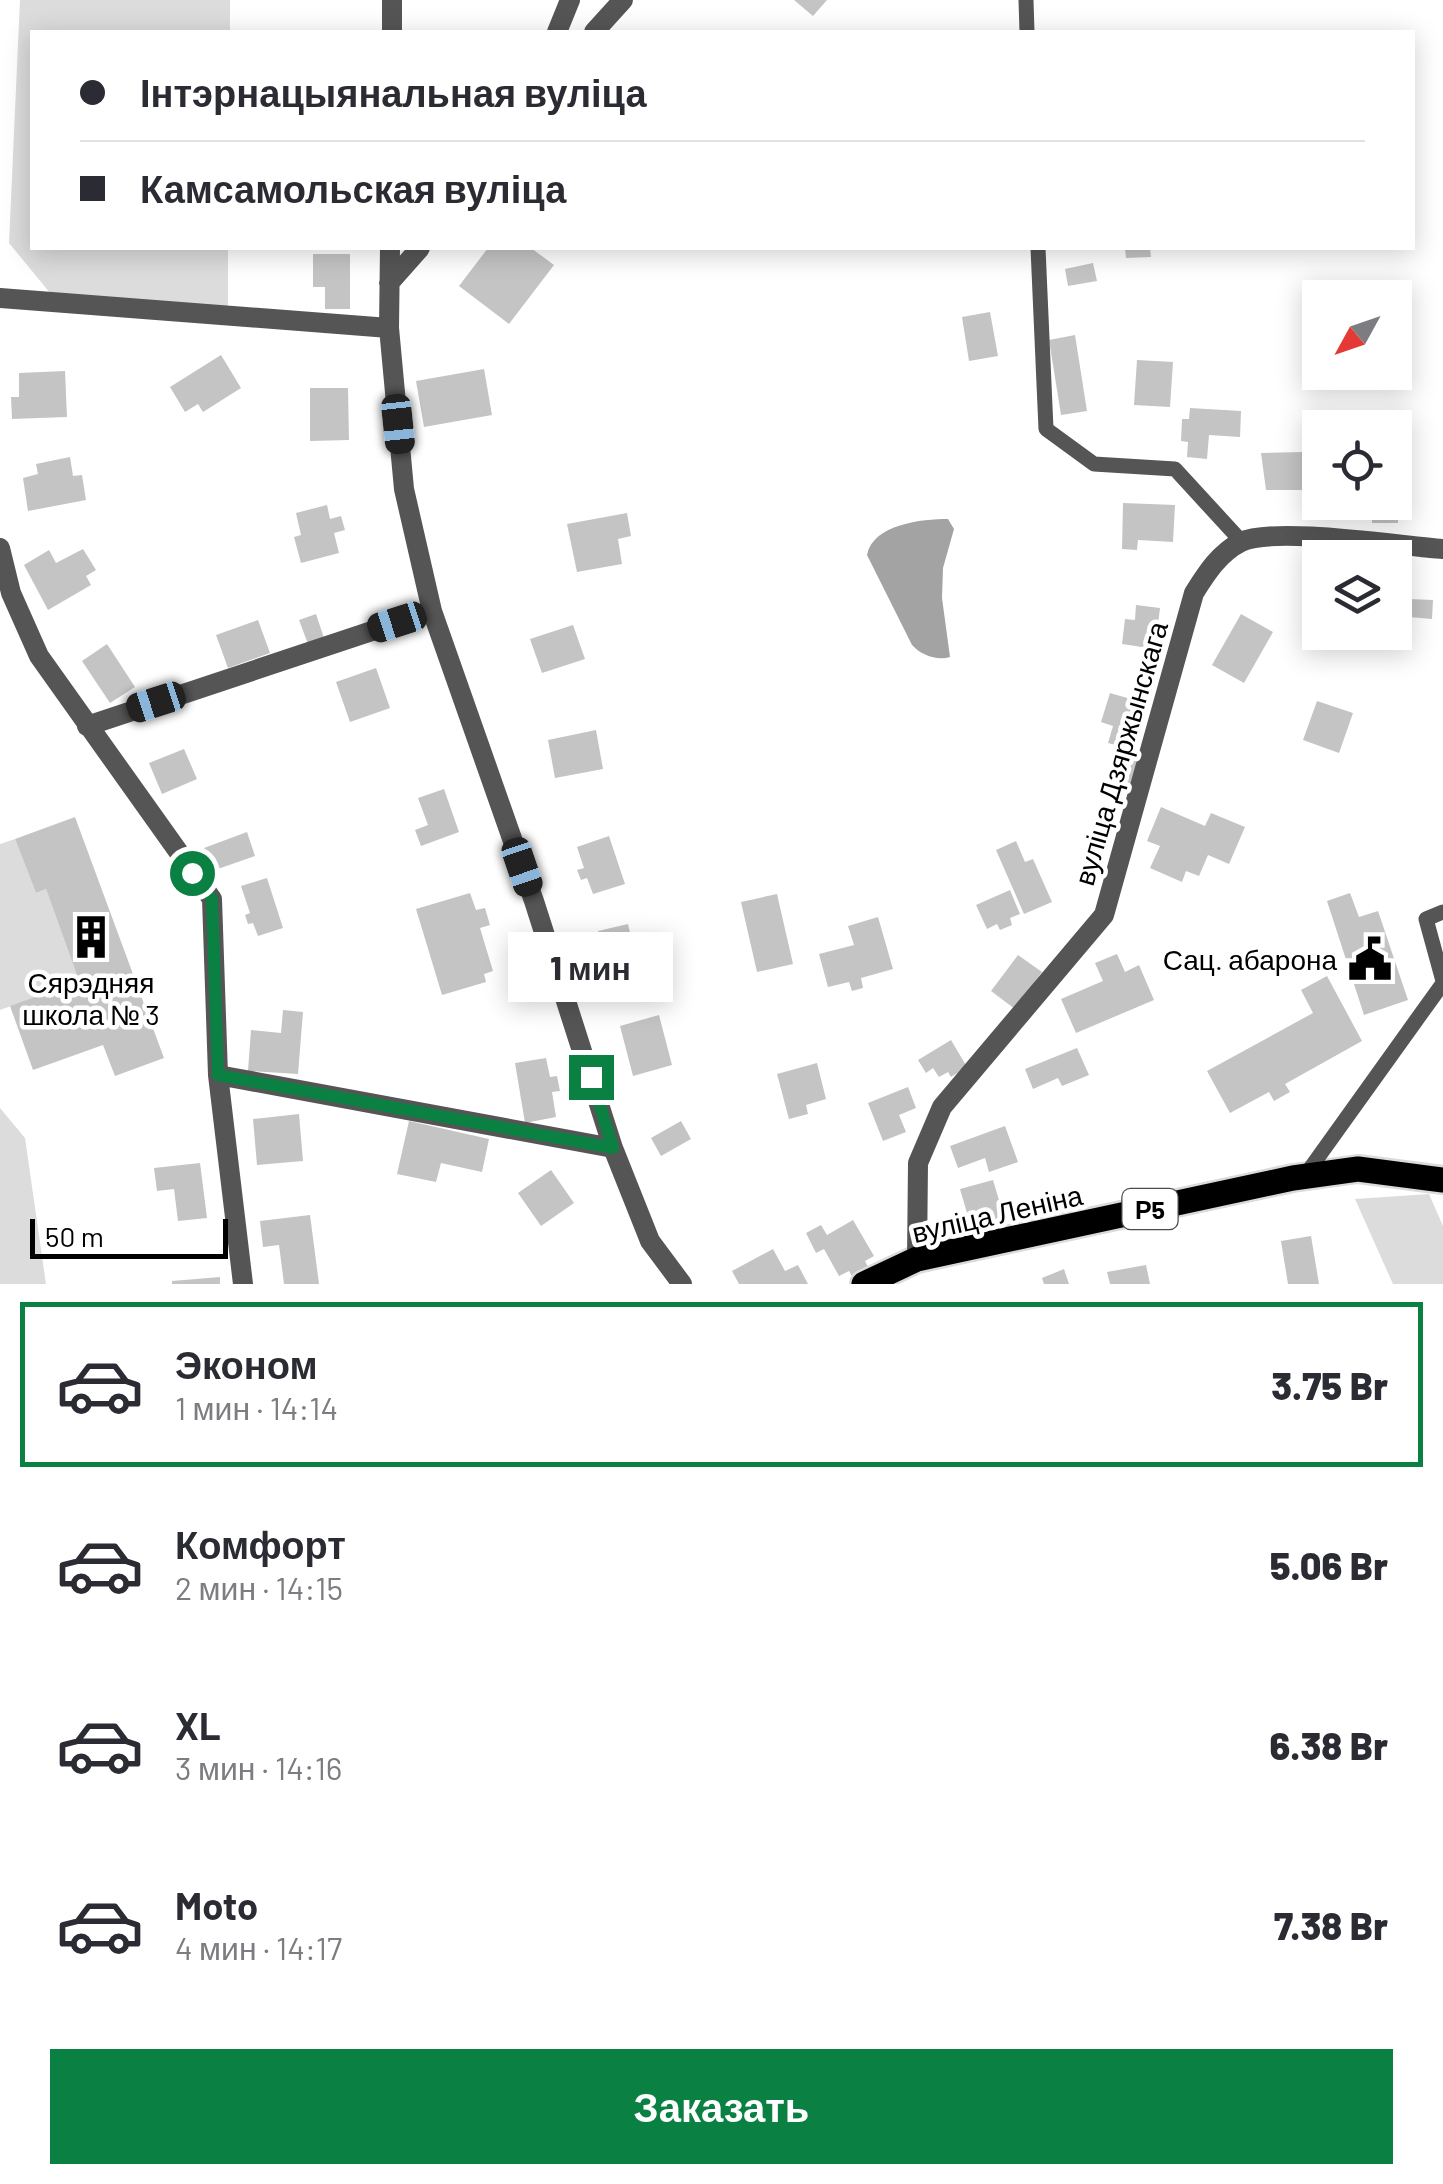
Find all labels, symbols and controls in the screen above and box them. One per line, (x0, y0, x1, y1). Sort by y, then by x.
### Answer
text: Інтэрнацыянальная вуліца (140, 69, 647, 115)
text: Камсамольская вуліца (140, 165, 566, 211)
north arrow (1302, 280, 1412, 390)
map controls (1302, 280, 1412, 650)
car (380, 393, 416, 455)
button: locate (1302, 410, 1412, 520)
button: layers (1302, 540, 1412, 650)
car (364, 598, 430, 646)
street label: вуліца Дзяржынскага (1066, 617, 1174, 889)
car (123, 678, 189, 726)
car (498, 834, 546, 900)
route start (170, 851, 215, 896)
building icon: Сярэдняя школа № 3 (67, 913, 115, 961)
callout: 1 мин (508, 932, 674, 1002)
public building icon: Сац. абарона (1346, 935, 1394, 983)
place label: Сац. абарона (1163, 942, 1337, 976)
text: 1 мин (550, 948, 631, 986)
place label: Сярэдняя школа № 3 (22, 965, 160, 1031)
route end (569, 1055, 614, 1100)
street label: вуліца Леніна (908, 1177, 1086, 1249)
road number: Р5 (1122, 1189, 1178, 1229)
scale bar (30, 1214, 228, 1258)
text: 50 m (45, 1219, 104, 1253)
icon: car (55, 1340, 145, 1430)
text: Эконом (175, 1341, 318, 1387)
text: 3.75 Br (1271, 1362, 1388, 1408)
text: 1 мин · 14:14 (175, 1388, 338, 1426)
icon: car (55, 1520, 145, 1610)
text: Комфорт (175, 1521, 346, 1567)
text: 5.06 Br (1270, 1542, 1388, 1588)
text: 2 мин · 14:15 (175, 1568, 343, 1606)
icon: car (55, 1700, 145, 1790)
text: XL (175, 1702, 221, 1748)
text: 6.38 Br (1270, 1722, 1388, 1768)
text: 3 мин · 14:16 (175, 1748, 342, 1786)
icon: car (55, 1880, 145, 1970)
text: Moto (175, 1882, 258, 1928)
text: 7.38 Br (1274, 1902, 1388, 1948)
text: 4 мин · 14:17 (175, 1928, 342, 1966)
button: Заказать (50, 2049, 1393, 2164)

